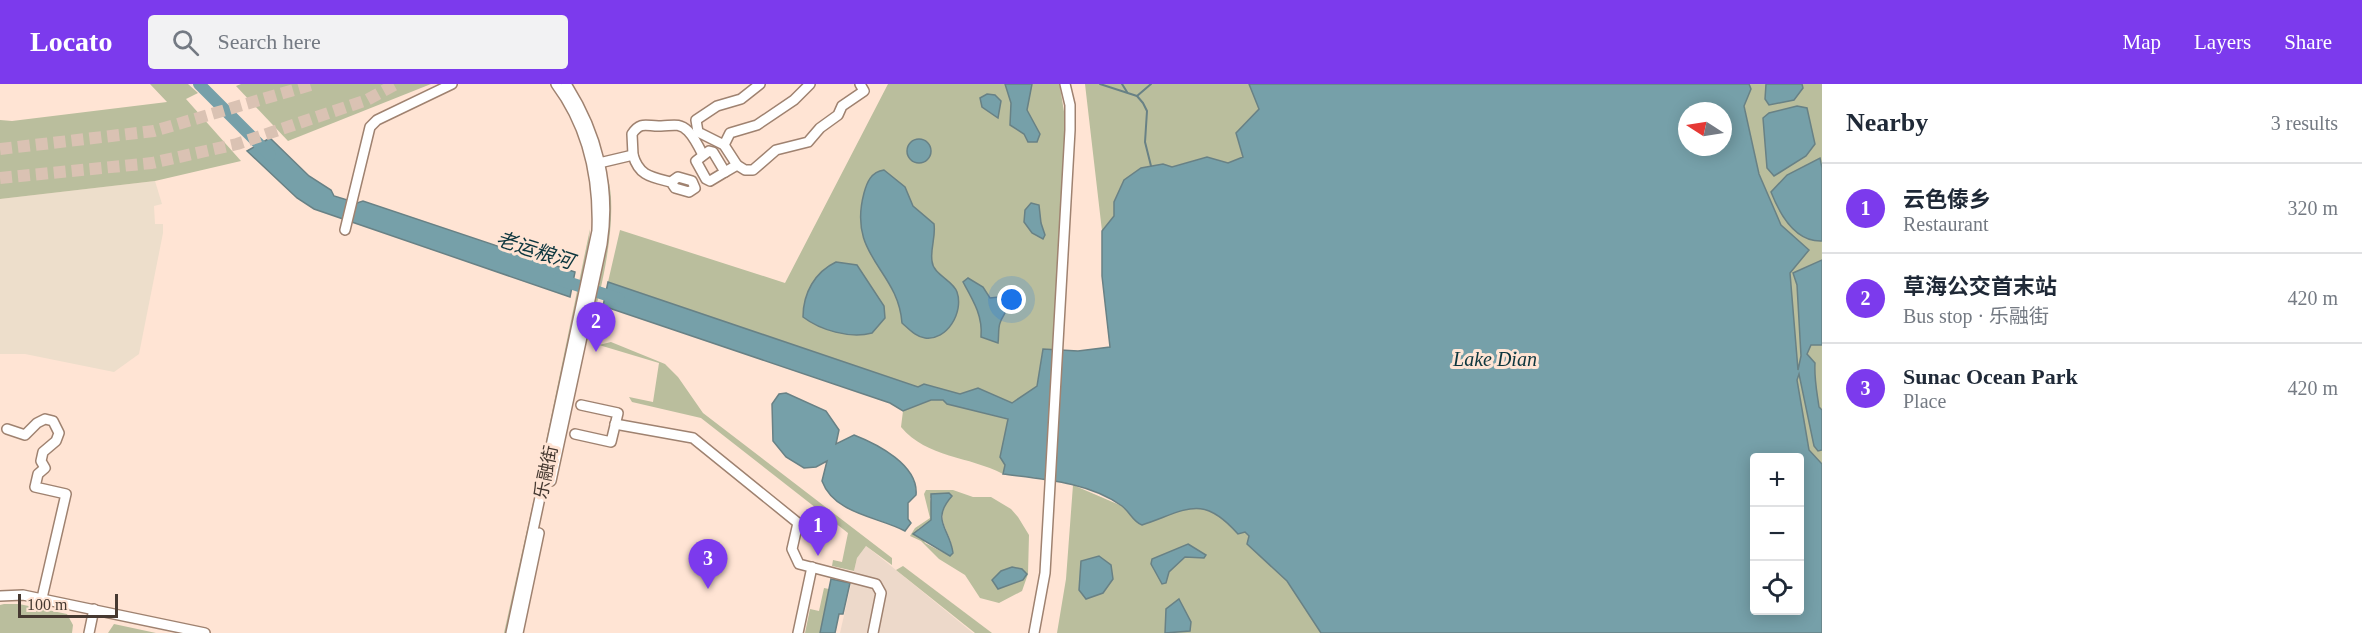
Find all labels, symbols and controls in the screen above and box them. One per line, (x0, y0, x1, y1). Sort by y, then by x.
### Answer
search box (148, 15, 568, 69)
text: Locato (30, 26, 112, 57)
icon: search (169, 26, 202, 59)
text: Search here (217, 29, 321, 54)
text: Map (2123, 30, 2161, 54)
text: Layers (2194, 30, 2251, 54)
text: Share (2284, 30, 2332, 54)
north arrow (1678, 102, 1732, 156)
text: Nearby (1846, 108, 1928, 137)
text: 3 results (2271, 112, 2338, 134)
text: 云色傣乡 (1903, 187, 1991, 212)
text: 1 (1861, 197, 1871, 219)
text: 320 m (2287, 197, 2338, 219)
text: Restaurant (1903, 213, 1989, 235)
water label: 老运粮河 (494, 227, 580, 274)
text: 草海公交首末站 (1903, 274, 2057, 299)
your location (997, 285, 1026, 314)
text: 2 (1861, 287, 1871, 309)
text: 420 m (2287, 287, 2338, 309)
pin: 2 (576, 302, 616, 352)
text: Bus stop · 乐融街 (1903, 305, 2049, 327)
water label: Lake Dian (1452, 348, 1537, 370)
text: Sunac Ocean Park (1903, 364, 2078, 389)
text: 3 (1861, 377, 1871, 399)
text: 420 m (2287, 377, 2338, 399)
text: Place (1903, 390, 1946, 412)
street label: 乐融街 (531, 444, 561, 500)
map controls (1750, 453, 1804, 615)
button: + (1750, 453, 1804, 507)
pin: 1 (798, 506, 838, 556)
button: − (1750, 507, 1804, 561)
pin: 3 (688, 540, 728, 589)
button: locate (1750, 561, 1804, 615)
scale bar (18, 591, 118, 618)
text: 100 m (27, 596, 67, 613)

